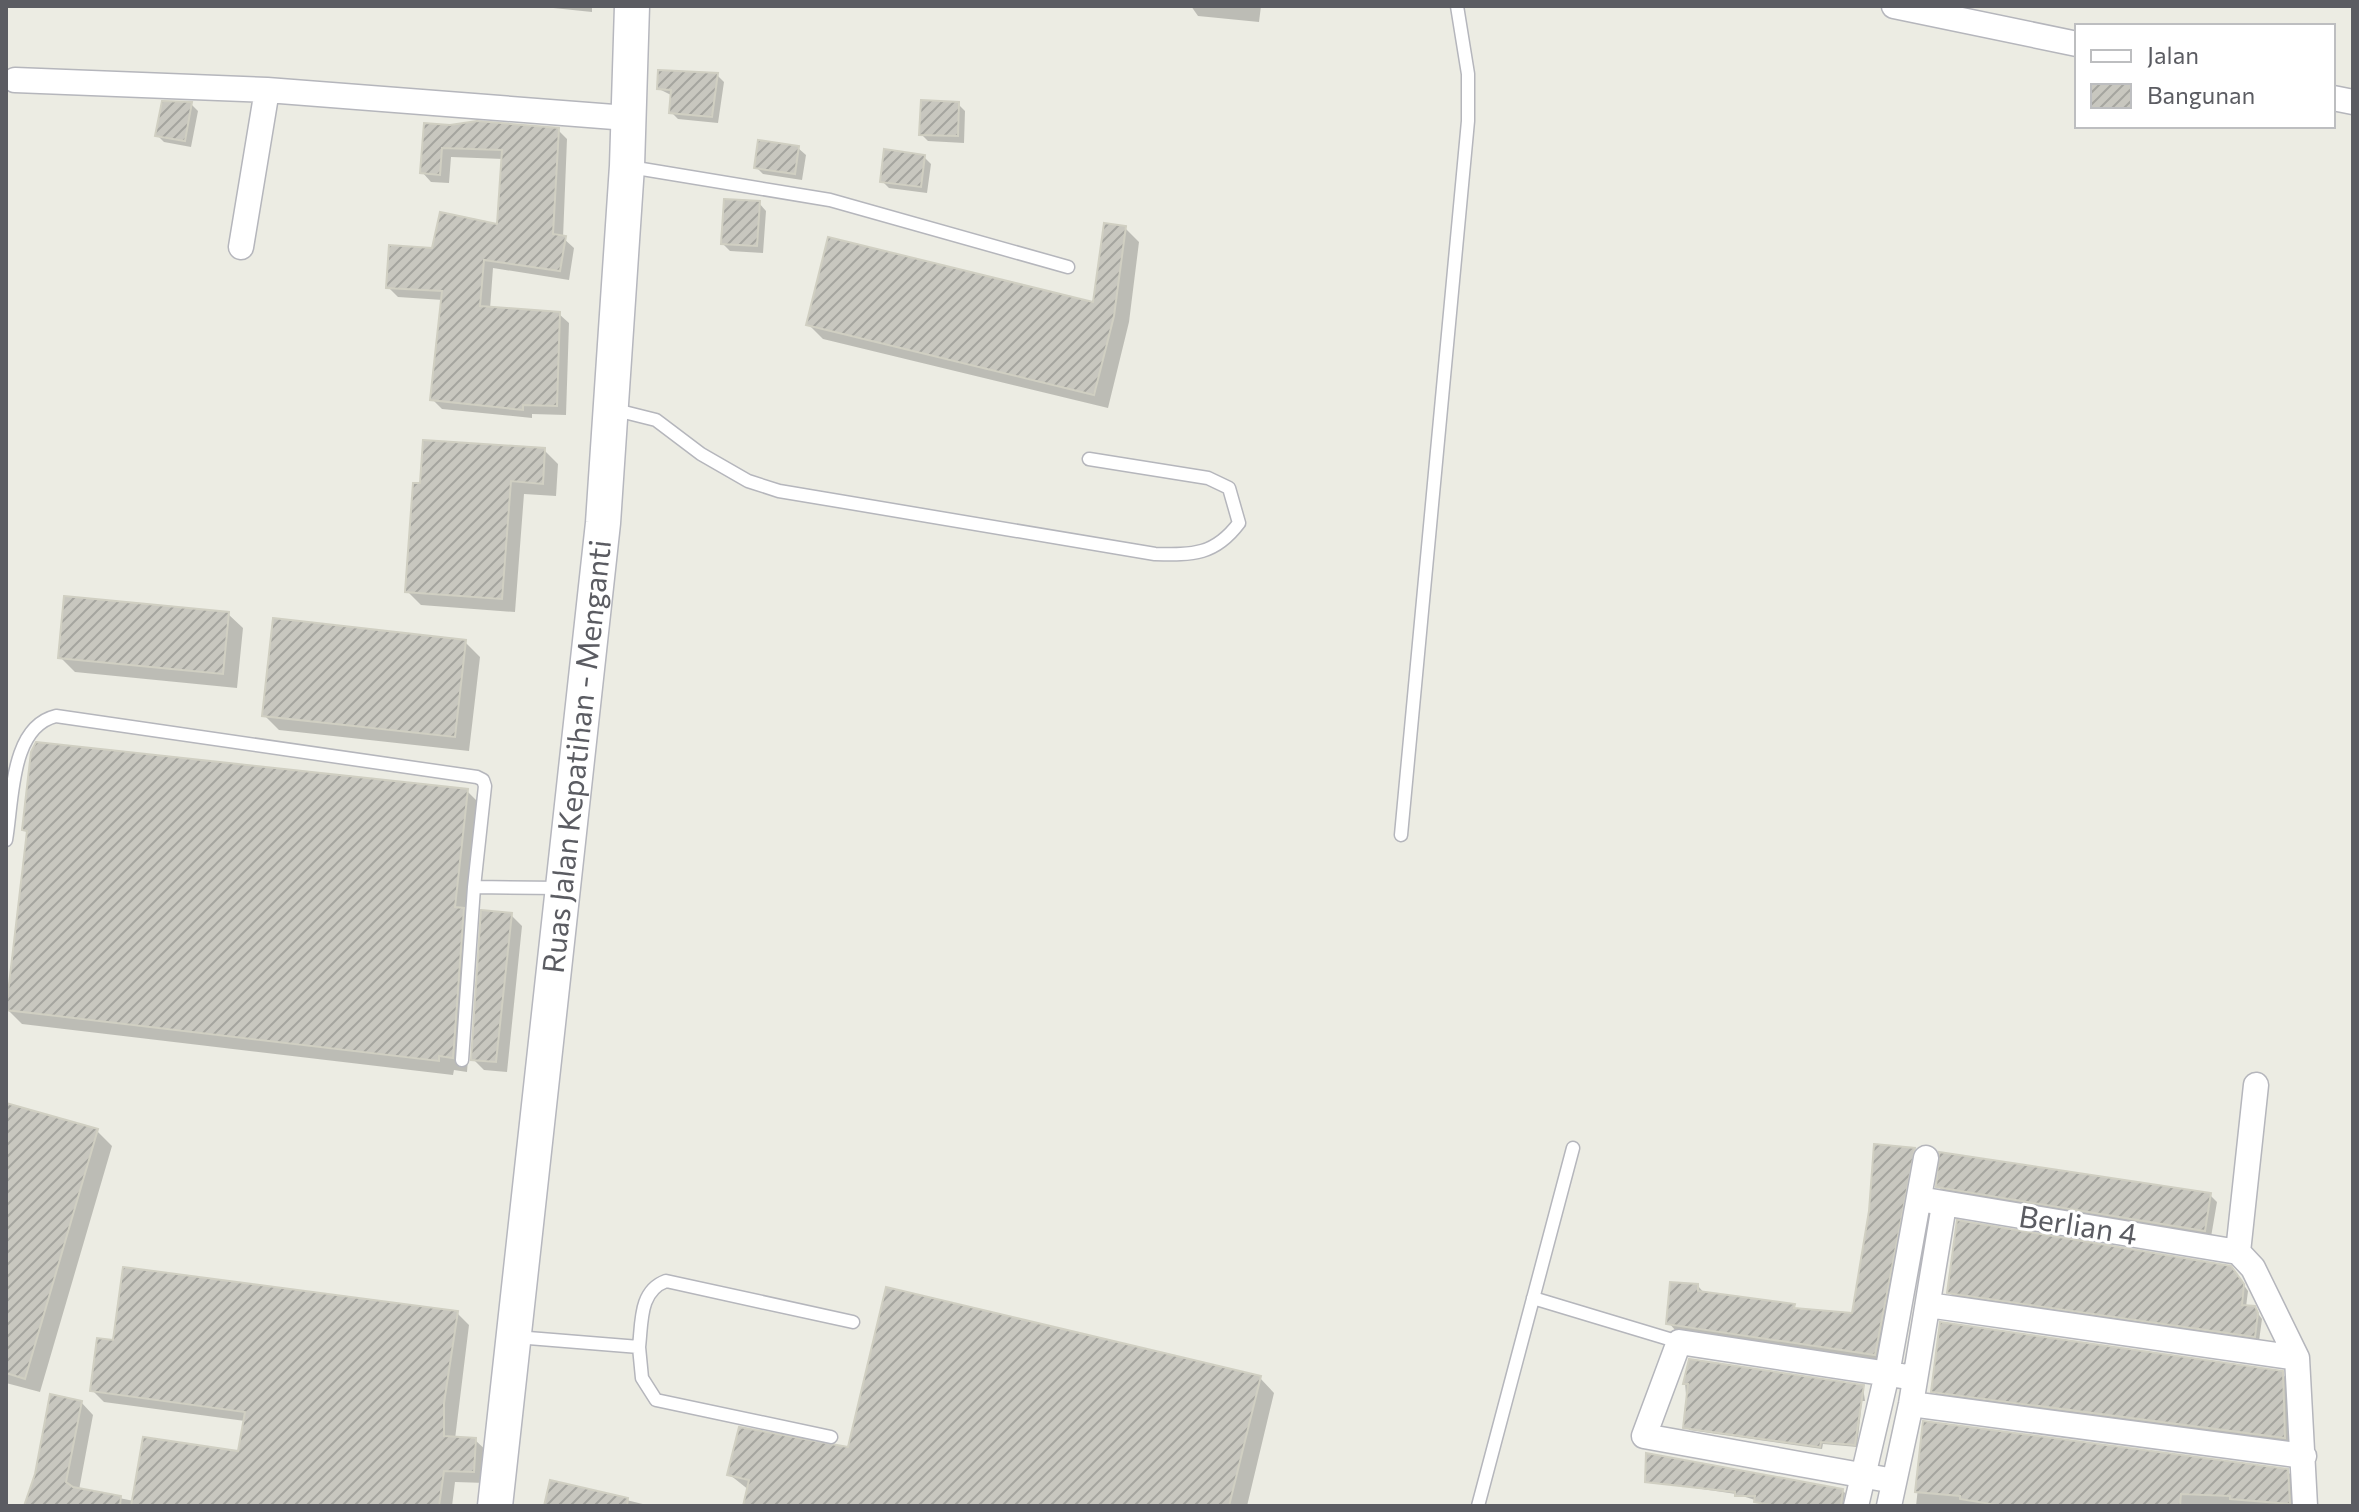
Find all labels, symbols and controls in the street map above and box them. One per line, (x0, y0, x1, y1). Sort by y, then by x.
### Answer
legend (2075, 24, 2335, 128)
text: Jalan (2147, 40, 2199, 69)
text: Bangunan (2147, 80, 2255, 109)
street label: Ruas Jalan Kepatihan - Menganti (533, 538, 617, 975)
street label: Berlian 4 (2017, 1196, 2140, 1251)

